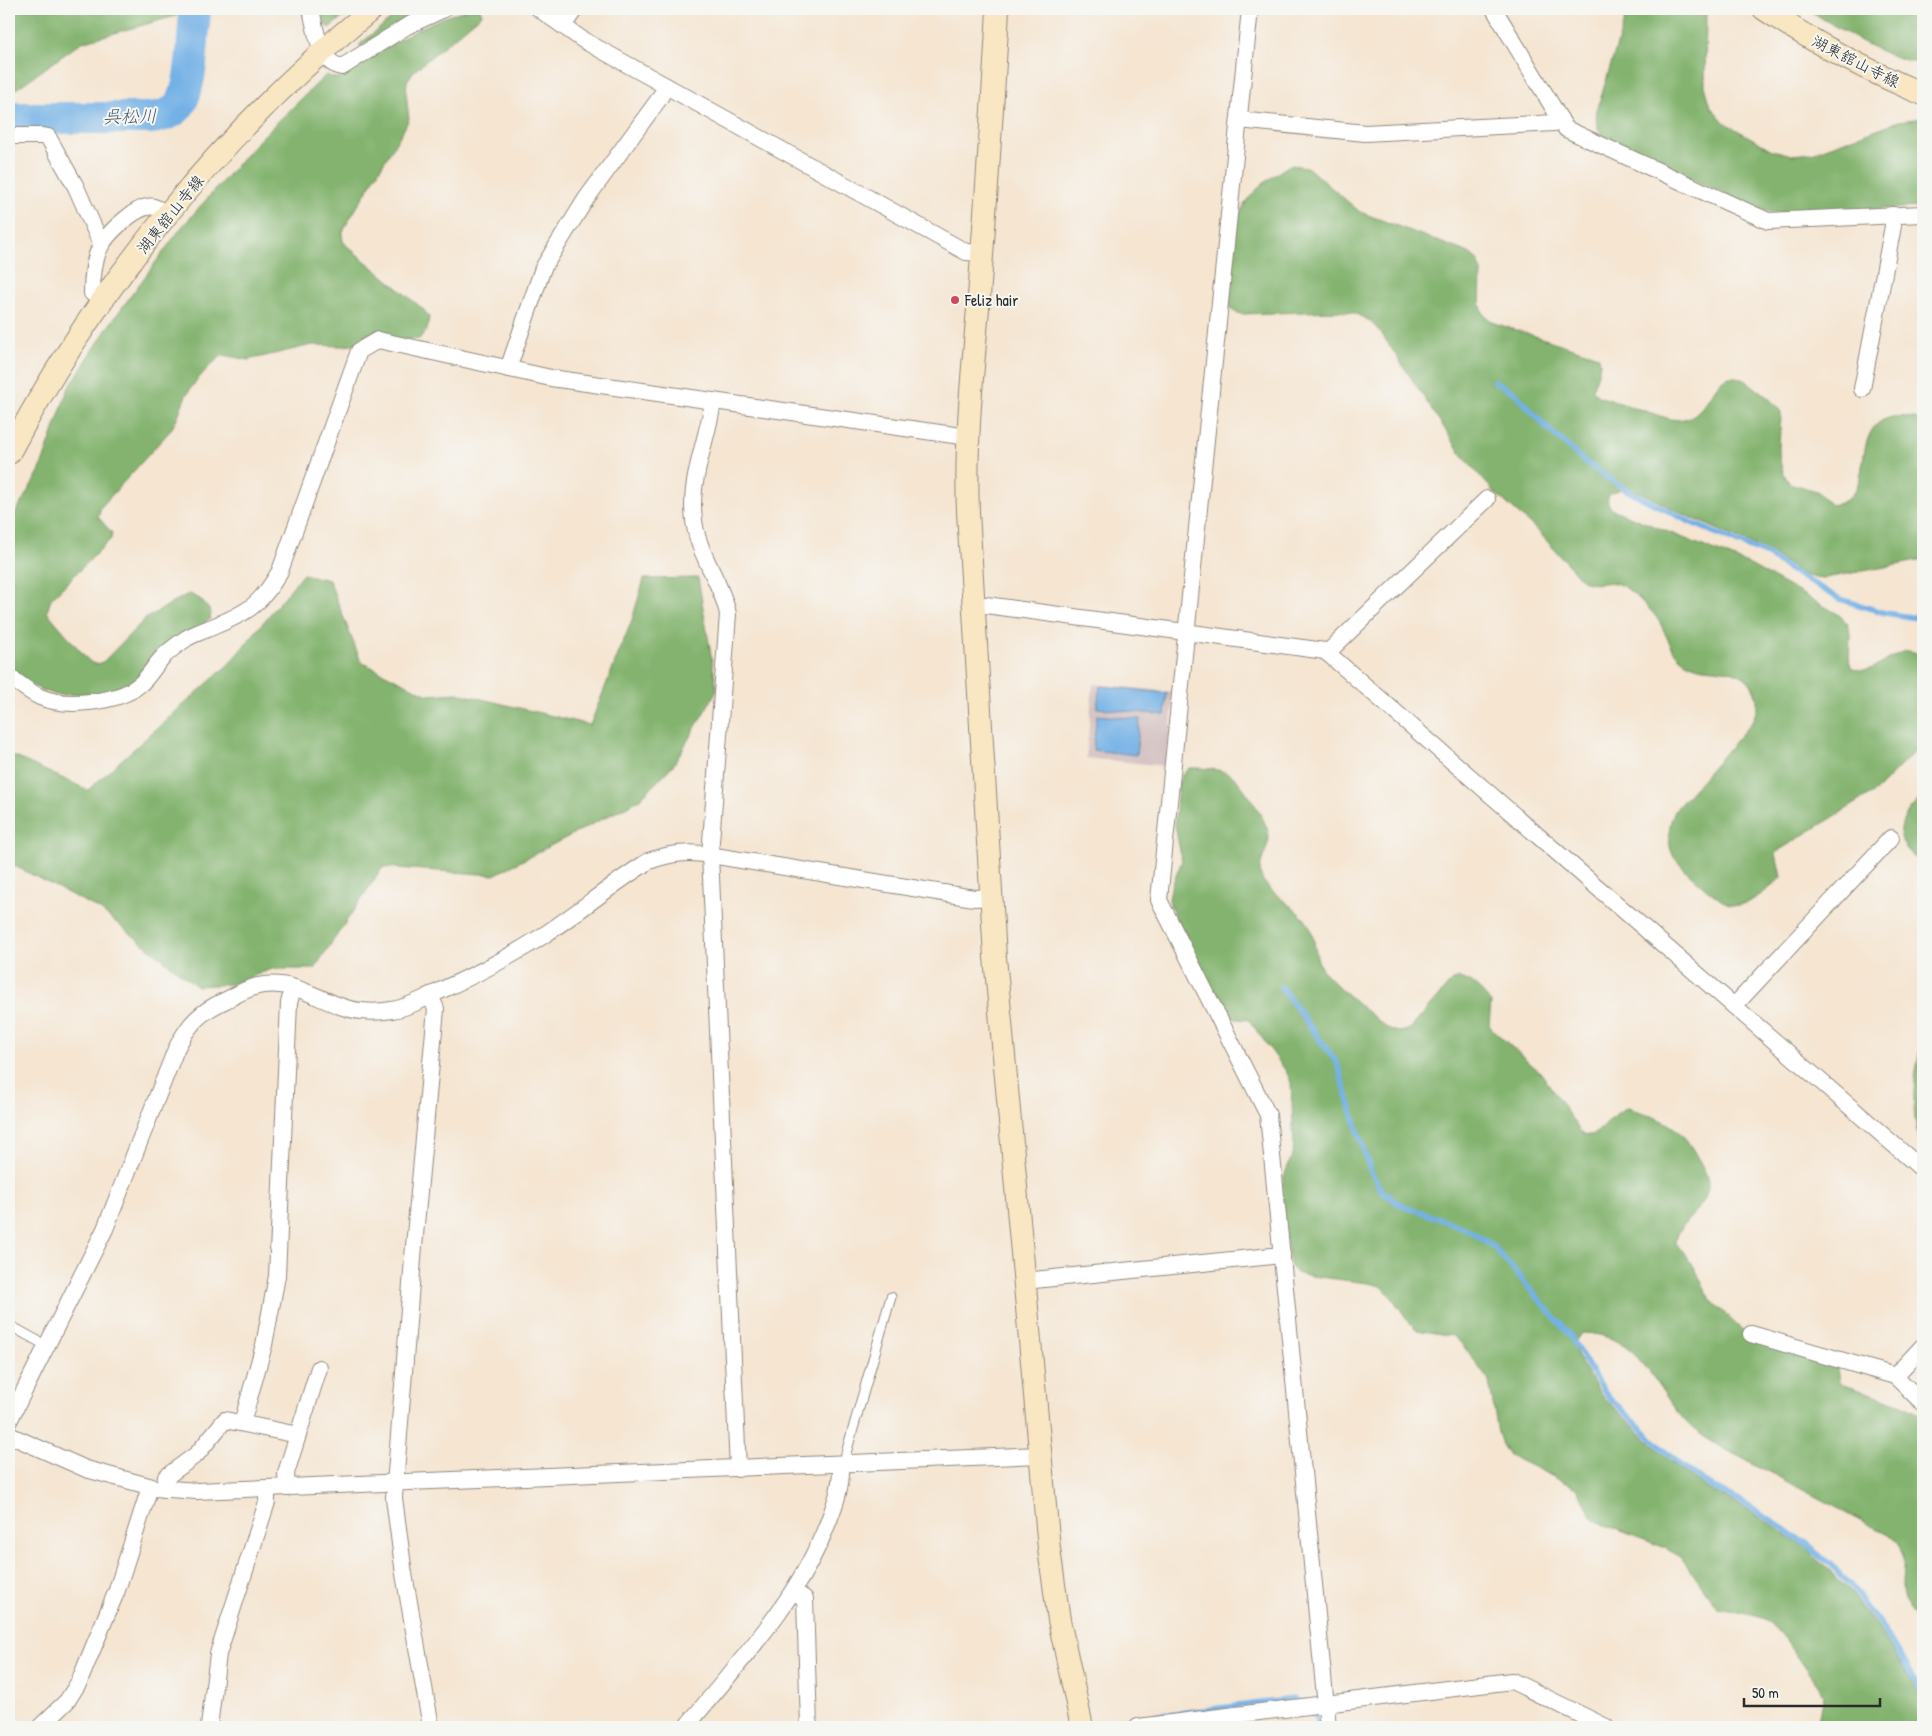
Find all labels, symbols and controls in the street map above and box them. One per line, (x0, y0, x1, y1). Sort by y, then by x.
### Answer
street label: 湖東舘山寺線 (1808, 29, 1904, 93)
water label: 呉松川 (103, 103, 157, 129)
street label: 湖東舘山寺線 (131, 170, 209, 258)
place label: Feliz hair (964, 289, 1018, 311)
marker: Feliz hair (949, 294, 961, 306)
scale bar (1744, 1676, 1881, 1708)
text: 50 m (1752, 1682, 1779, 1703)

